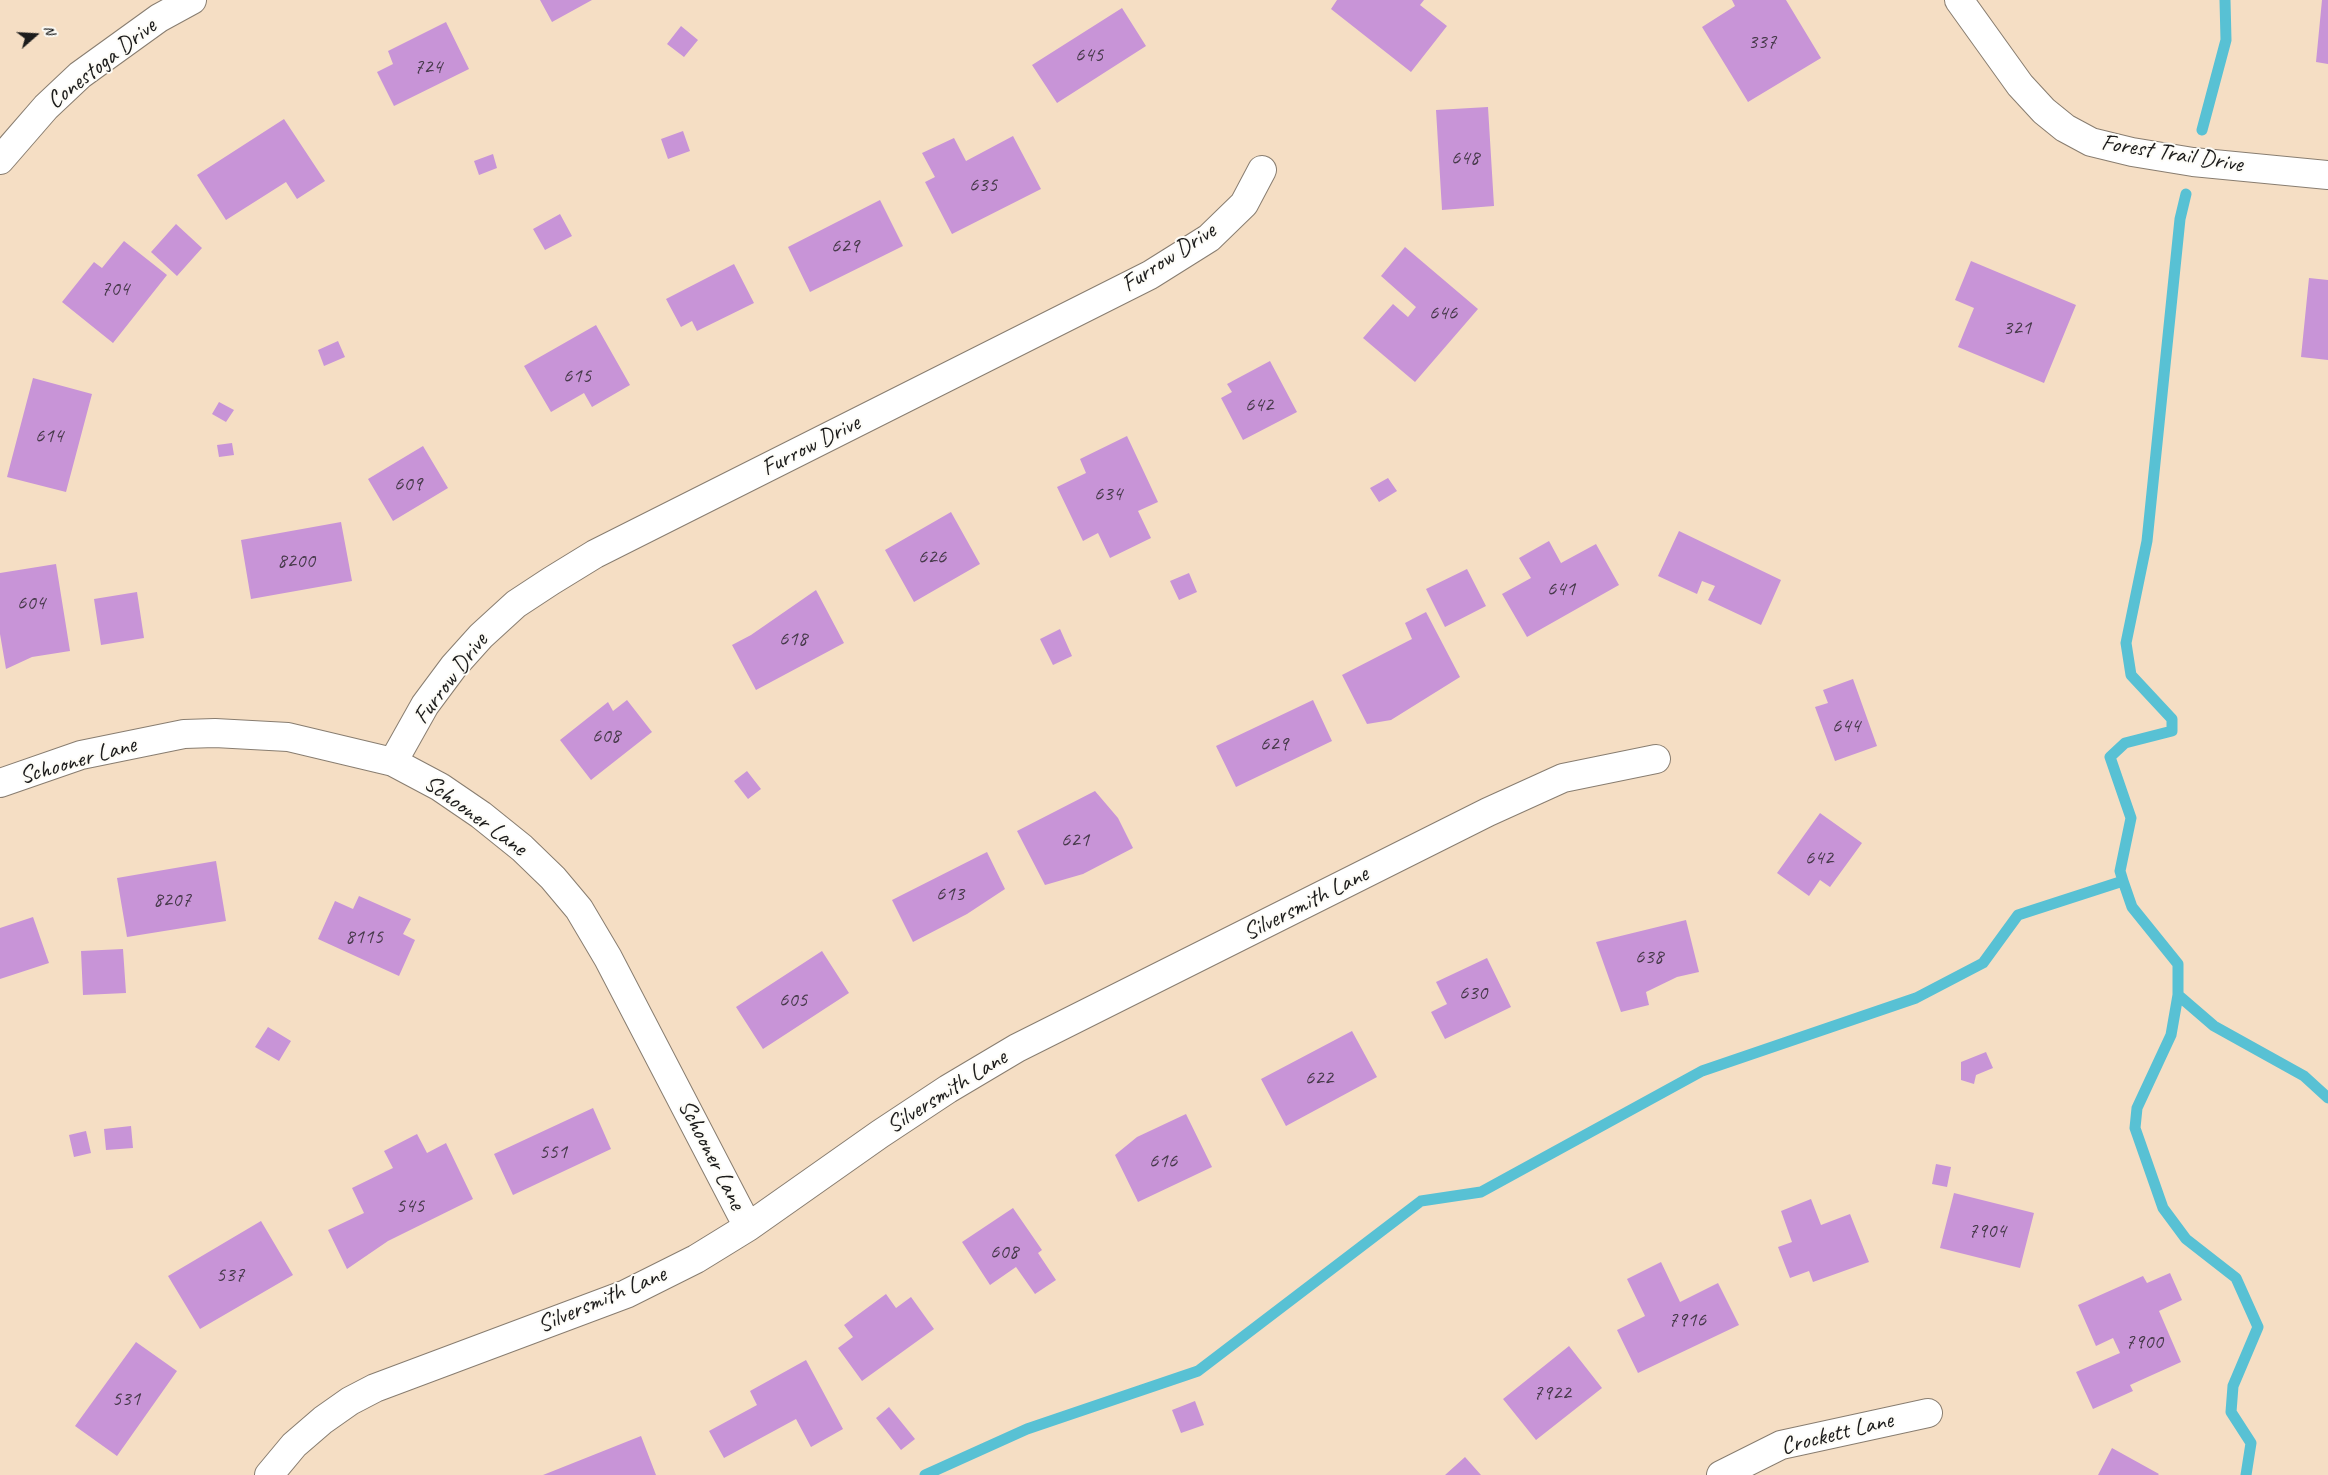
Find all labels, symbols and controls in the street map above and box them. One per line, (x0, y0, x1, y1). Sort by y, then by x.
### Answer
north arrow (10, 10, 60, 60)
street label: Conestoga Drive (42, 12, 162, 116)
text: N (40, 23, 59, 37)
house number: 337 (1748, 29, 1776, 55)
house number: 645 (1075, 42, 1103, 68)
house number: 724 (414, 54, 442, 80)
street label: Forest Trail Drive (2099, 129, 2245, 179)
house number: 648 (1451, 145, 1479, 171)
house number: 635 (969, 172, 997, 198)
street label: Furrow Drive (1116, 217, 1222, 299)
house number: 629 (831, 233, 859, 259)
house number: 704 (101, 276, 129, 302)
house number: 646 (1429, 300, 1457, 326)
house number: 321 (2003, 315, 2031, 341)
house number: 615 (563, 363, 591, 389)
house number: 642 (1245, 392, 1273, 418)
street label: Furrow Drive (757, 409, 865, 483)
house number: 614 (35, 423, 63, 449)
house number: 609 (394, 471, 422, 497)
house number: 634 (1094, 481, 1122, 507)
house number: 626 (918, 544, 946, 570)
house number: 8200 (277, 548, 315, 574)
house number: 641 (1547, 576, 1575, 602)
house number: 604 (17, 590, 45, 616)
house number: 618 (779, 626, 807, 652)
street label: Furrow Drive (407, 628, 495, 730)
house number: 644 (1832, 713, 1860, 739)
house number: 608 (592, 723, 620, 749)
street label: Schooner Lane (16, 731, 140, 791)
house number: 629 (1260, 731, 1288, 757)
street label: Schooner Lane (418, 769, 532, 863)
house number: 621 (1061, 827, 1089, 853)
house number: 642 (1805, 845, 1833, 871)
street label: Silversmith Lane (1239, 860, 1373, 948)
house number: 613 (936, 881, 964, 907)
house number: 8207 (153, 887, 191, 913)
house number: 8115 (345, 924, 383, 950)
house number: 638 (1635, 944, 1663, 970)
house number: 630 (1459, 980, 1487, 1006)
house number: 605 (779, 987, 807, 1013)
street label: Silversmith Lane (881, 1044, 1013, 1140)
house number: 622 (1305, 1065, 1333, 1091)
street label: Schooner Lane (671, 1095, 751, 1215)
house number: 551 (539, 1139, 567, 1165)
house number: 616 (1149, 1148, 1177, 1174)
house number: 545 (396, 1193, 424, 1219)
house number: 7904 (1968, 1218, 2006, 1244)
house number: 608 (990, 1239, 1018, 1265)
street label: Silversmith Lane (533, 1260, 671, 1340)
house number: 537 (216, 1262, 244, 1288)
house number: 7916 (1668, 1307, 1706, 1333)
house number: 7900 (2125, 1329, 2163, 1355)
house number: 7922 (1533, 1380, 1571, 1406)
house number: 531 (112, 1386, 140, 1412)
street label: Crockett Lane (1778, 1406, 1896, 1462)

